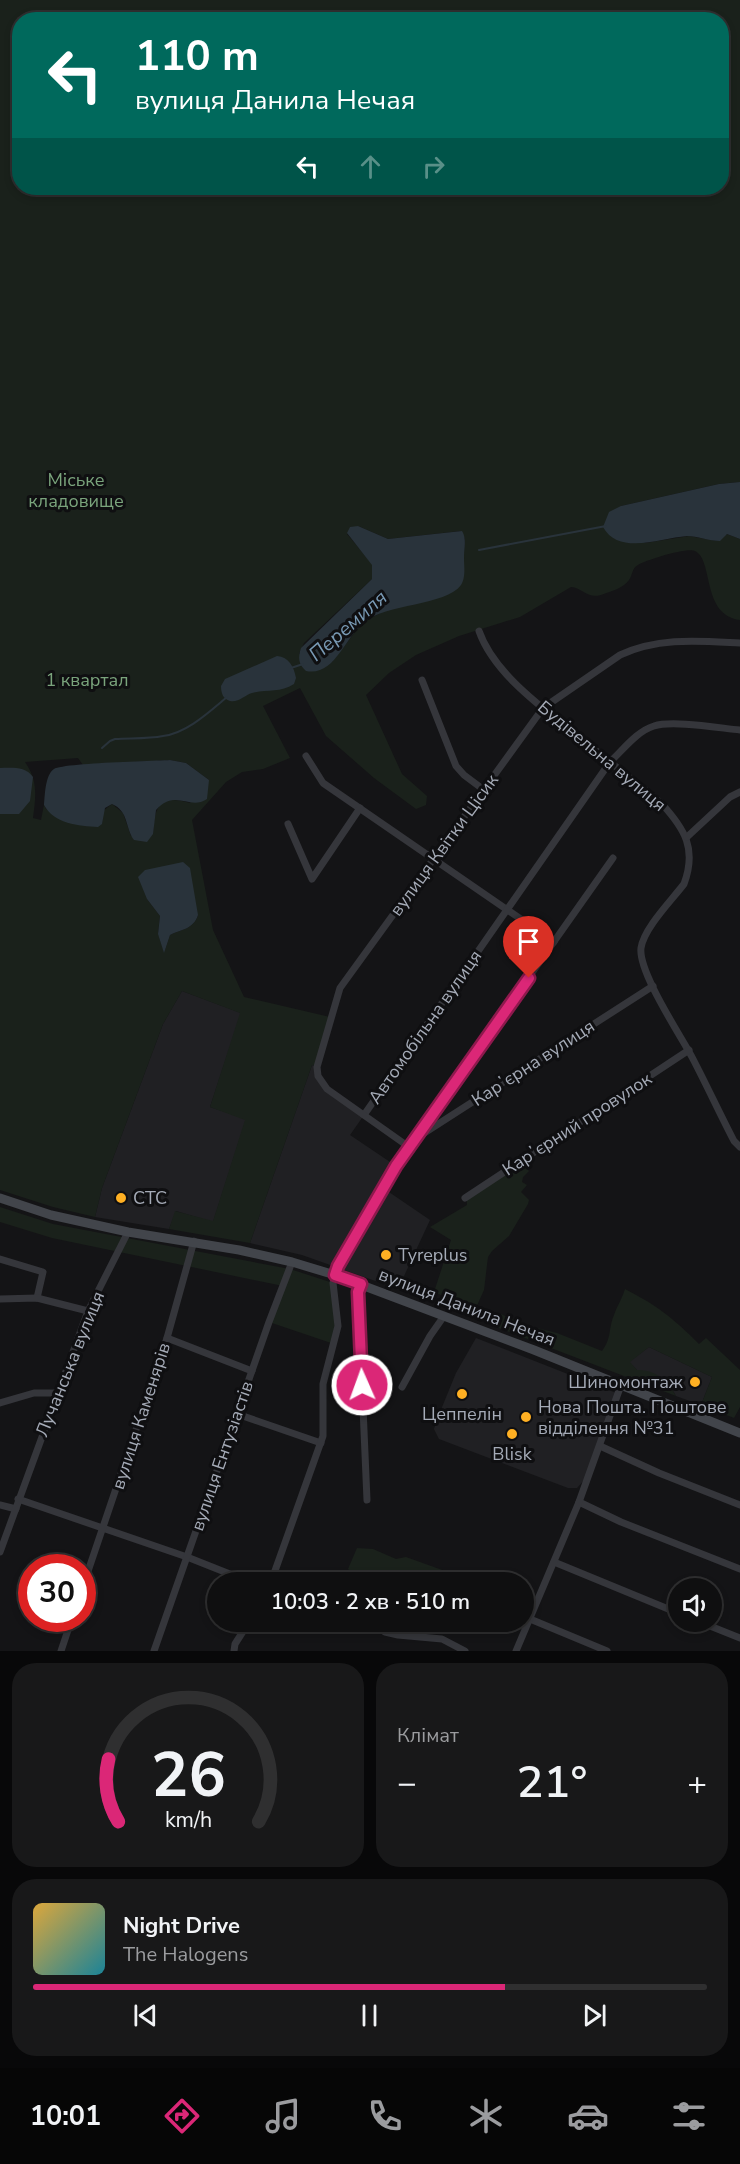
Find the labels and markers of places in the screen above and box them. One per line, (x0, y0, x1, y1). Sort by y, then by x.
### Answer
pin (503, 916, 554, 978)
place label: СТС (133, 1186, 167, 1210)
marker: СТС (114, 1191, 128, 1205)
place label: Tyreplus (398, 1243, 467, 1267)
marker: Tyreplus (379, 1248, 393, 1262)
place label: Шиномонтаж (568, 1370, 684, 1394)
marker: Шиномонтаж (688, 1375, 702, 1389)
marker: Цеппелін (455, 1387, 469, 1401)
place label: Нова Пошта. Поштове відділення №31 (538, 1395, 727, 1440)
place label: Цеппелін (422, 1402, 502, 1426)
marker: Нова Пошта. Поштове відділення №31 (519, 1410, 533, 1424)
marker: Blisk (505, 1427, 519, 1441)
place label: Blisk (492, 1442, 533, 1466)

